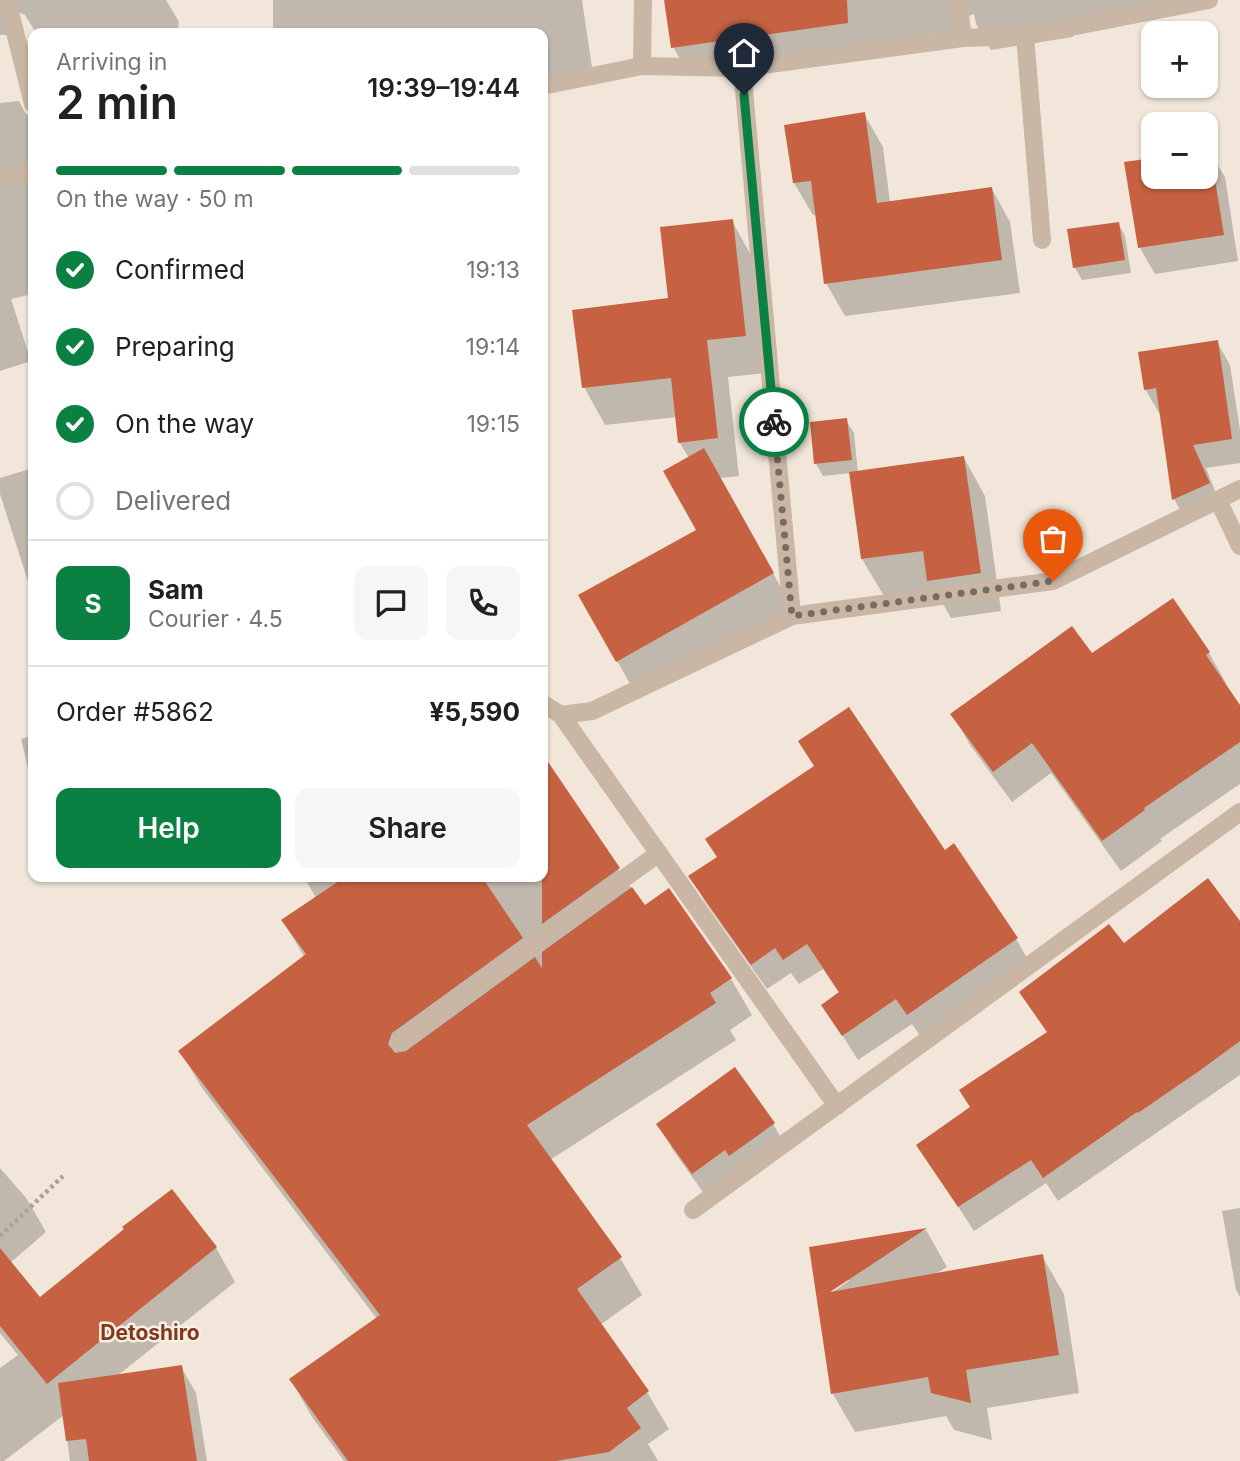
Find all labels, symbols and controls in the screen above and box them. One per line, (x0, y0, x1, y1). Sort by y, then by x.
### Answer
map controls (1141, 21, 1218, 189)
button: + (1141, 21, 1218, 98)
pin (714, 23, 774, 95)
icon: home (725, 34, 763, 72)
text: Arriving in (56, 48, 167, 76)
text: 19:39–19:44 (367, 72, 520, 103)
text: 2 min (56, 74, 178, 130)
button: − (1141, 112, 1218, 189)
text: On the way · 50 m (56, 185, 254, 213)
icon: check (56, 251, 94, 289)
text: Confirmed (115, 254, 245, 285)
text: 19:13 (466, 256, 520, 284)
icon: check (56, 328, 94, 366)
text: Preparing (115, 331, 235, 362)
text: 19:14 (466, 333, 520, 361)
courier (739, 387, 809, 457)
icon: bike (755, 403, 793, 441)
icon: check (56, 405, 94, 443)
text: On the way (115, 408, 254, 439)
text: 19:15 (466, 410, 520, 438)
text: Delivered (115, 485, 231, 516)
pin (1023, 509, 1083, 581)
icon: bag (1034, 520, 1072, 558)
button: chat (354, 566, 428, 640)
button: phone (446, 566, 520, 640)
text: Sam (148, 574, 204, 605)
text: S (84, 588, 102, 619)
text: Courier · 4.5 (148, 605, 283, 633)
text: Order #5862 (56, 696, 214, 727)
text: ¥5,590 (430, 696, 520, 727)
button: Help (56, 788, 281, 868)
button: Share (295, 788, 520, 868)
district label: Detoshiro (100, 1320, 200, 1345)

